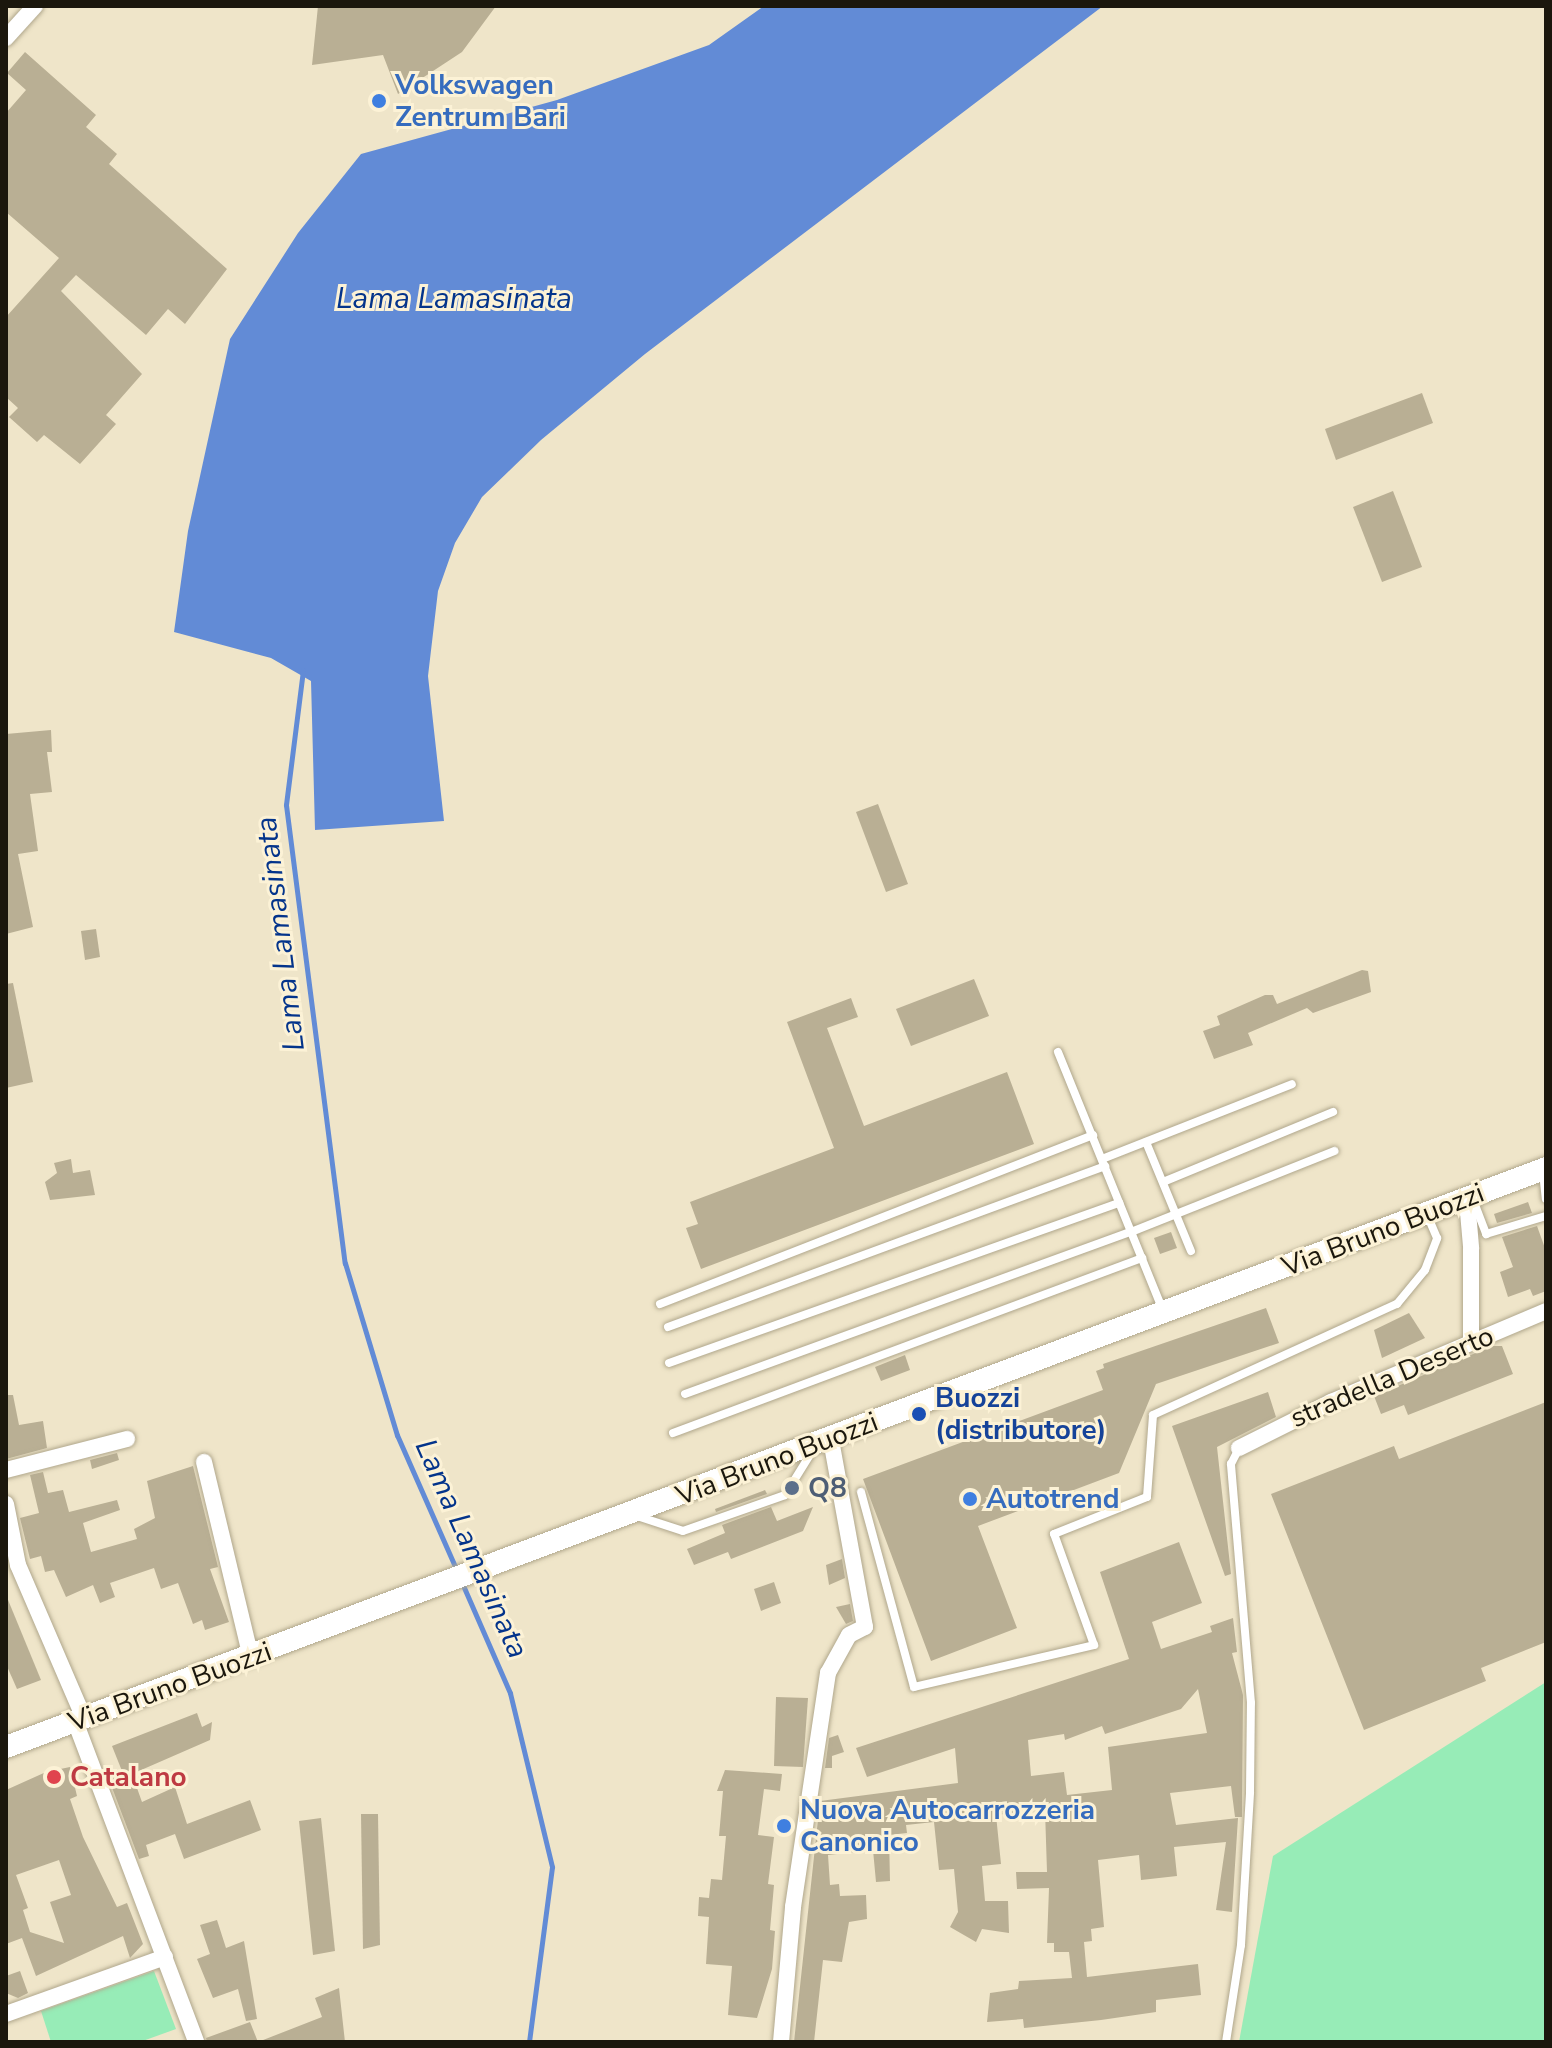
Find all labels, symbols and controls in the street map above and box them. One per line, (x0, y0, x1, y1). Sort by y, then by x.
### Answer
place label: Volkswagen Zentrum Bari (395, 68, 566, 134)
marker: Volkswagen Zentrum Bari (370, 92, 388, 110)
water label: Lama Lamasinata (336, 281, 572, 317)
water label: Lama Lamasinata (249, 815, 313, 1053)
street label: Via Bruno Buozzi (1277, 1176, 1489, 1284)
street label: stradella Deserto (1285, 1319, 1499, 1435)
place label: Buozzi (distributore) (935, 1381, 1106, 1447)
street label: Via Bruno Buozzi (671, 1405, 883, 1513)
marker: Buozzi (distributore) (910, 1405, 928, 1423)
water label: Lama Lamasinata (407, 1434, 535, 1664)
place label: Q8 (808, 1471, 847, 1505)
marker: Q8 (783, 1479, 801, 1497)
place label: Autotrend (986, 1482, 1120, 1516)
marker: Autotrend (961, 1490, 979, 1508)
street label: Via Bruno Buozzi (64, 1635, 276, 1739)
place label: Catalano (70, 1760, 187, 1794)
marker: Catalano (45, 1768, 63, 1786)
place label: Nuova Autocarrozzeria Canonico (800, 1793, 1095, 1859)
marker: Nuova Autocarrozzeria Canonico (775, 1817, 793, 1835)

